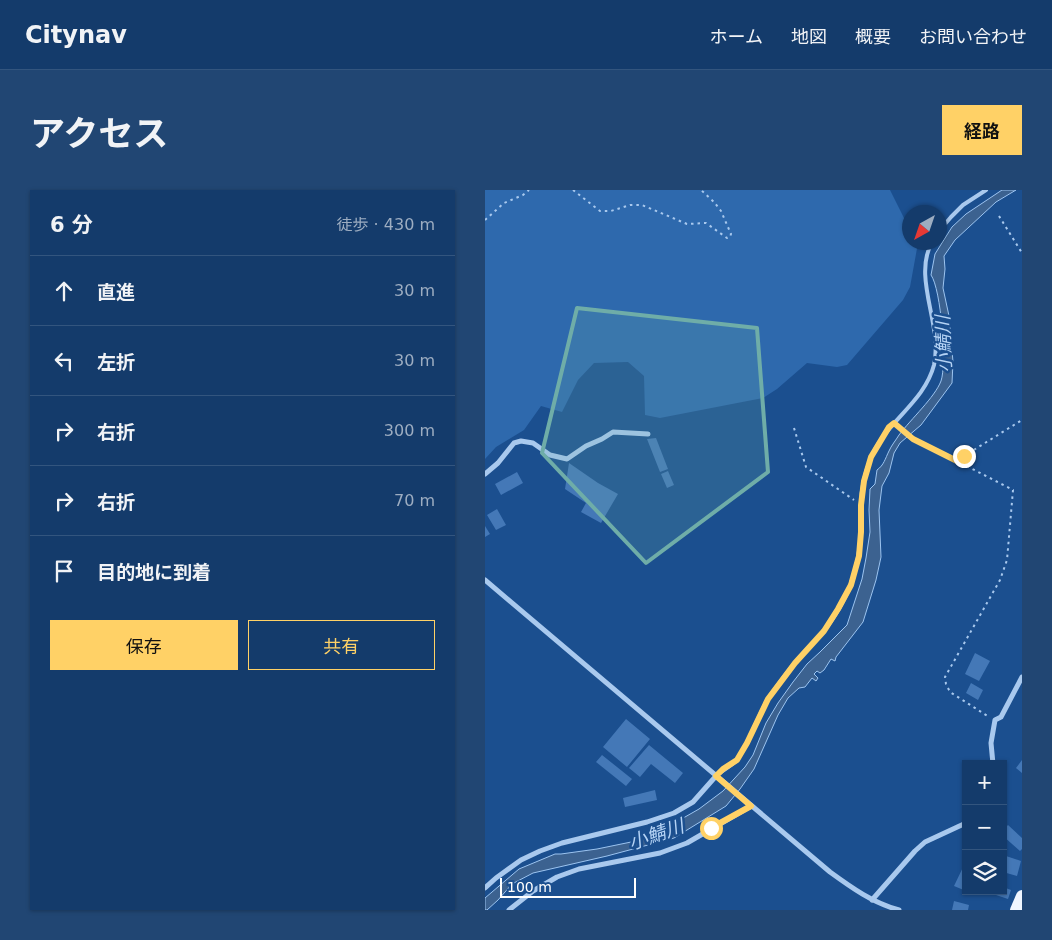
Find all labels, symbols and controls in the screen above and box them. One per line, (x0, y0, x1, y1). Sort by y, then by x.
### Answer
text: Citynav (25, 21, 127, 49)
text: ホーム (710, 26, 763, 47)
text: 地図 (791, 26, 827, 47)
text: 概要 (855, 26, 891, 47)
text: お問い合わせ (919, 26, 1027, 47)
button: 経路 (942, 105, 1022, 155)
text: アクセス (30, 114, 168, 154)
north arrow (902, 205, 947, 250)
text: 6 分 (50, 213, 93, 237)
text: 徒歩 · 430 m (337, 215, 435, 234)
icon: ahead (50, 277, 78, 305)
text: 直進 (97, 281, 135, 303)
text: 30 m (394, 281, 435, 300)
water label: 小鯖川 (931, 313, 955, 373)
icon: left (50, 347, 78, 375)
text: 左折 (97, 351, 135, 373)
text: 30 m (394, 351, 435, 370)
icon: right (50, 417, 78, 445)
text: 右折 (97, 421, 135, 443)
text: 300 m (384, 421, 435, 440)
route end (953, 445, 976, 468)
icon: right (50, 487, 78, 515)
text: 右折 (97, 491, 135, 513)
text: 70 m (394, 491, 435, 510)
icon: arrive (50, 557, 78, 585)
text: 目的地に到着 (97, 561, 211, 583)
button: 保存 (50, 620, 238, 670)
button: 共有 (248, 620, 435, 670)
map controls (962, 760, 1007, 895)
button: + (962, 760, 1007, 805)
button: − (962, 805, 1007, 850)
water label: 小鯖川 (625, 814, 688, 854)
route start (700, 817, 723, 840)
button: layers (962, 850, 1007, 895)
scale bar (500, 875, 636, 898)
text: 100 m (507, 879, 552, 895)

